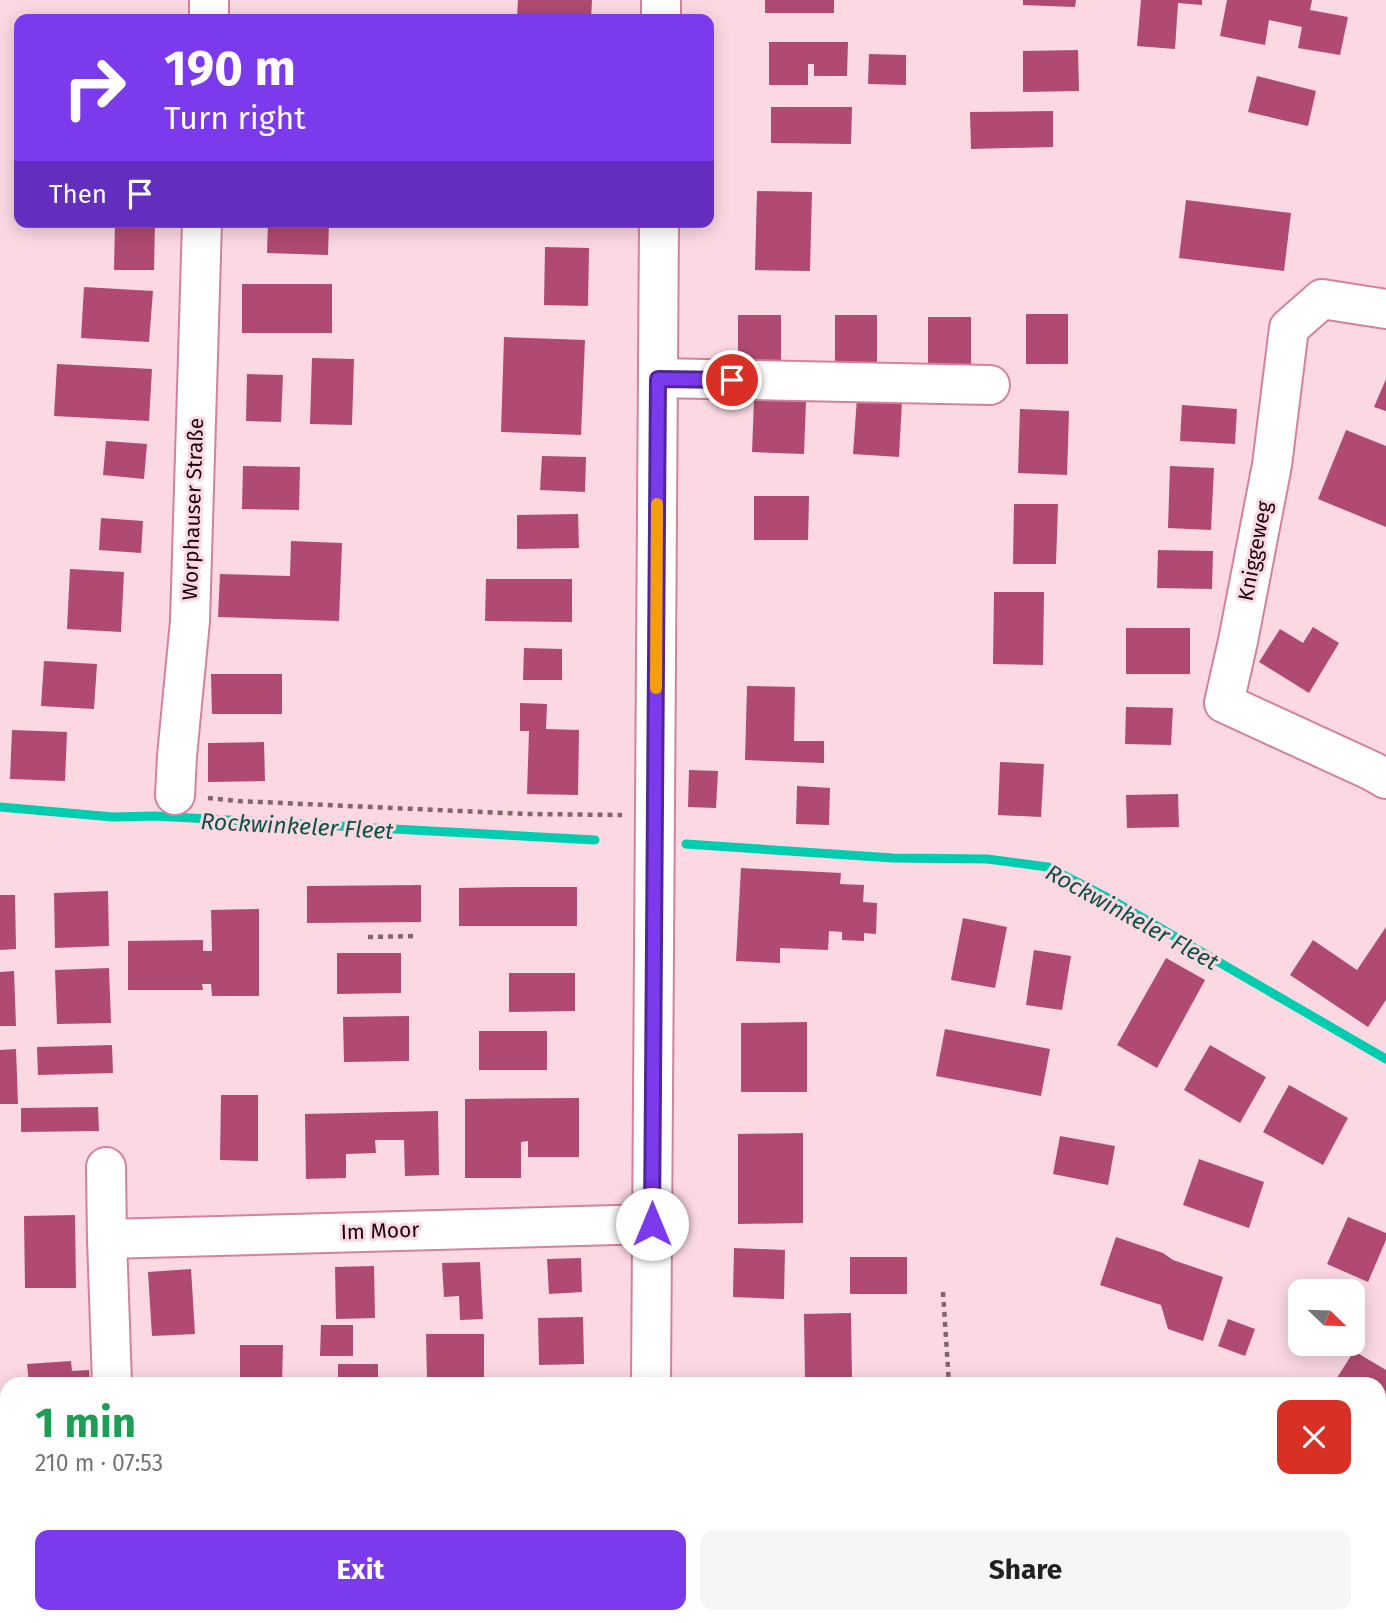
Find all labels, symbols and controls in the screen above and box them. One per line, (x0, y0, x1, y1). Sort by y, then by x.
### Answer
text: 190 m (164, 39, 296, 98)
icon: right (49, 42, 140, 133)
text: Turn right (164, 99, 306, 137)
icon: arrive (121, 175, 159, 213)
text: Then (49, 179, 107, 210)
pin (702, 350, 762, 410)
icon: arrive (713, 361, 751, 399)
street label: Worphauser Straße (177, 417, 209, 601)
street label: Kniggeweg (1233, 499, 1277, 603)
water label: Rockwinkeler Fleet (200, 807, 395, 845)
water label: Rockwinkeler Fleet (1041, 858, 1224, 976)
position arrow (615, 1187, 689, 1261)
street label: Im Moor (340, 1217, 420, 1245)
north arrow (1288, 1279, 1365, 1356)
map controls (1288, 1279, 1365, 1356)
text: 1 min (35, 1398, 136, 1448)
button: close (1277, 1400, 1351, 1474)
text: 210 m · 07:53 (35, 1449, 163, 1477)
button: Exit (35, 1530, 686, 1610)
button: Share (700, 1530, 1351, 1610)

